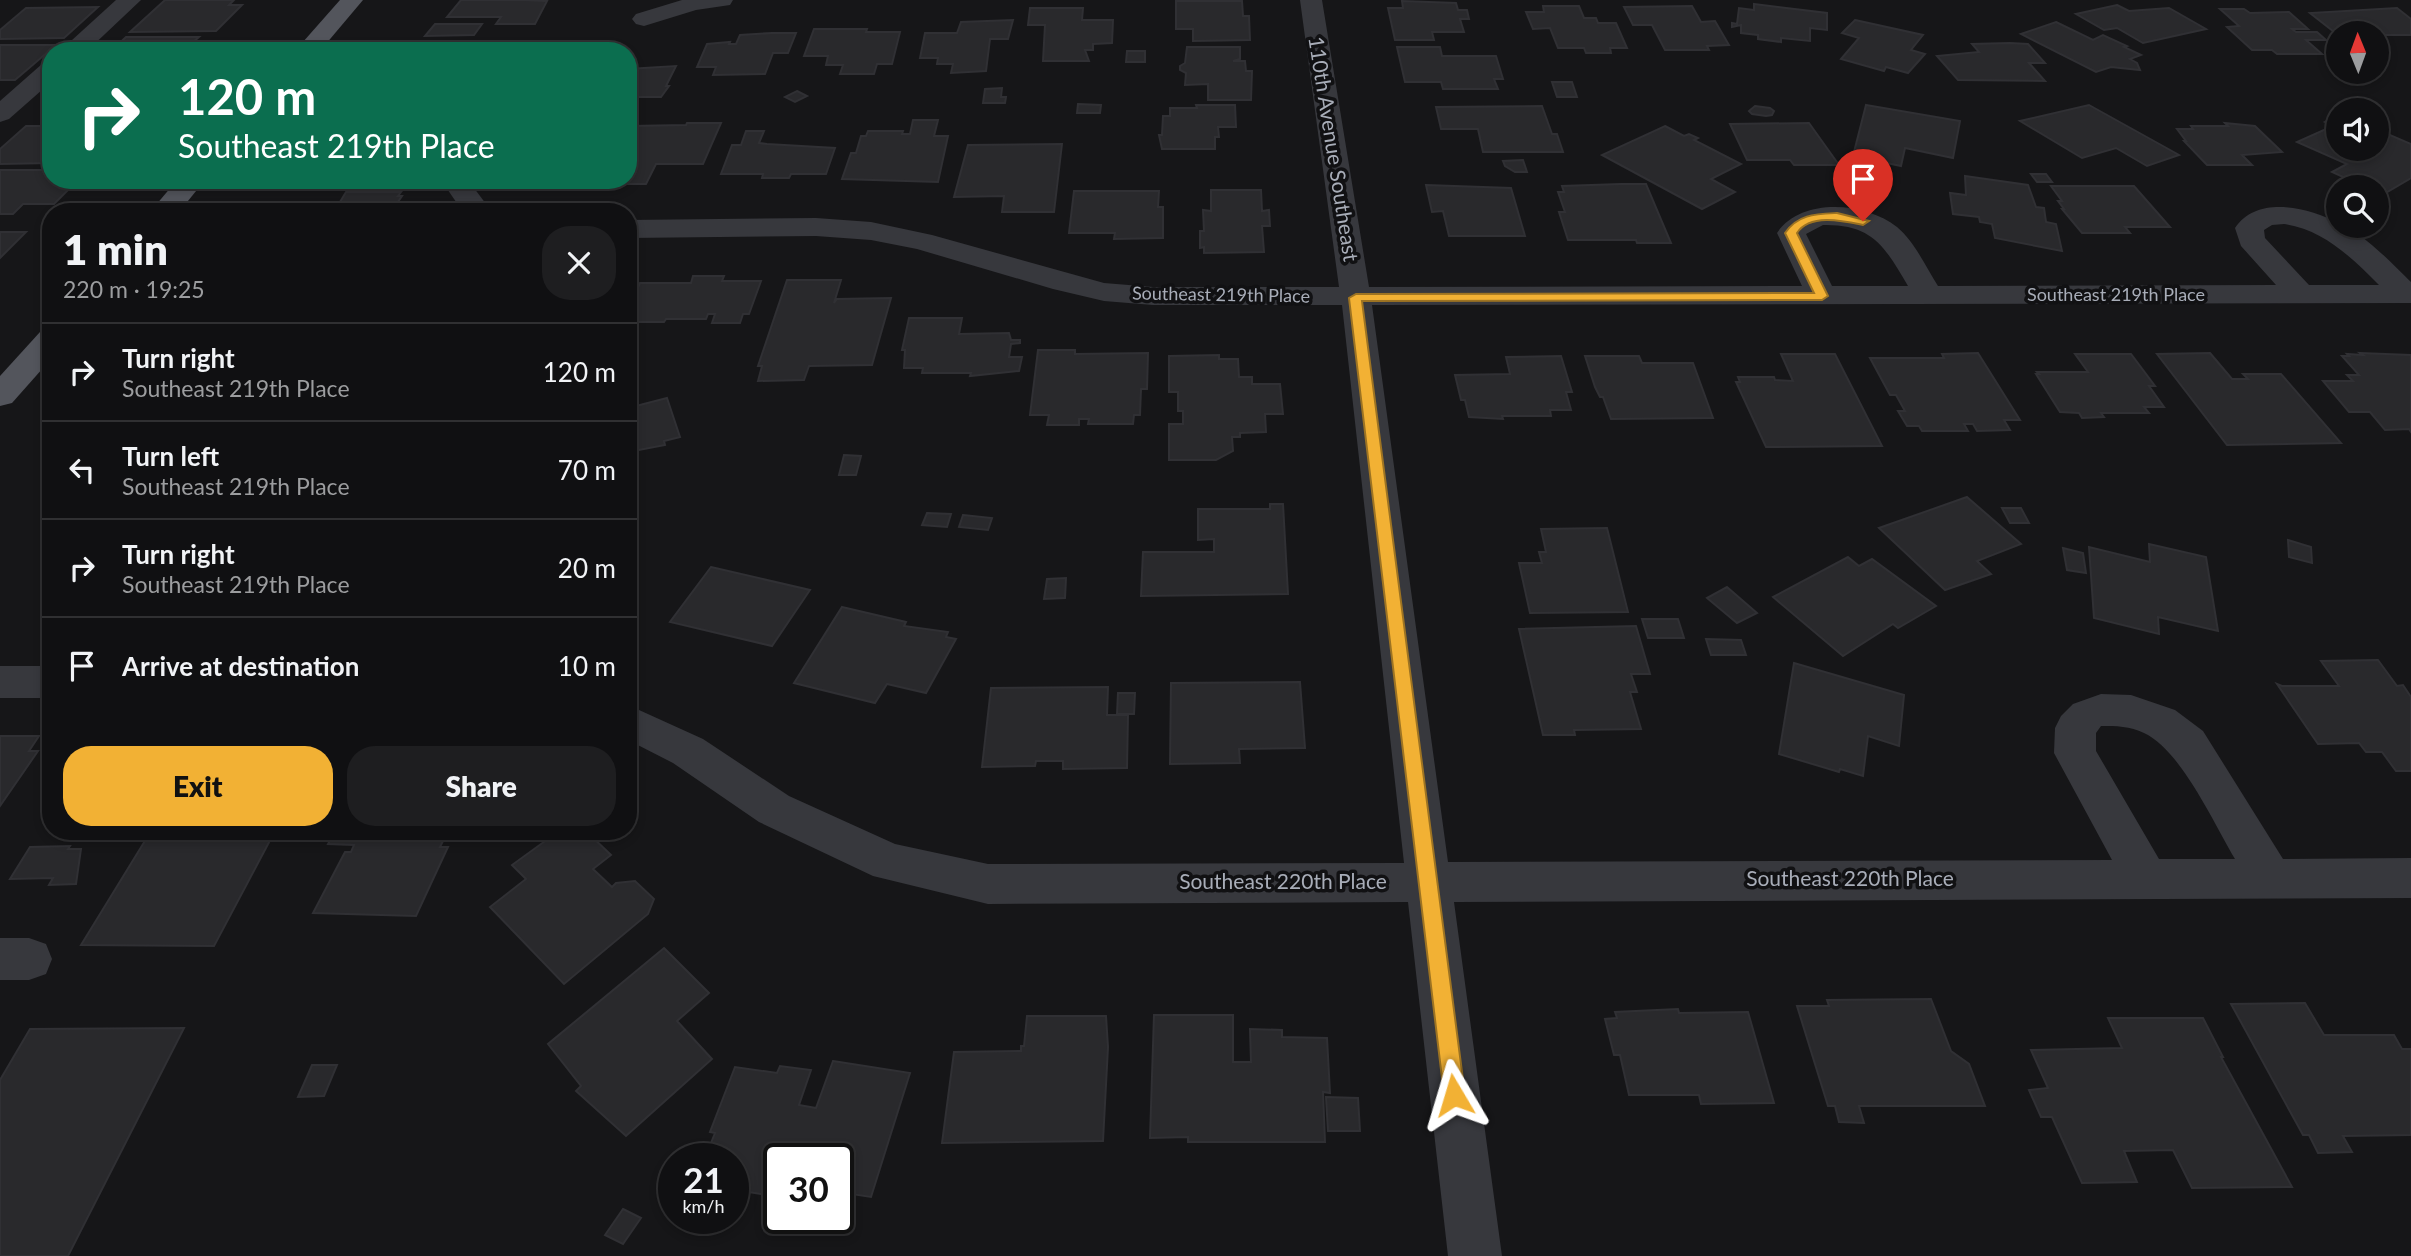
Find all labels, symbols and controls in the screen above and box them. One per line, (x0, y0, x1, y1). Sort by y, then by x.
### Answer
north arrow (2326, 21, 2389, 84)
map controls (2326, 21, 2389, 238)
street label: 110th Avenue Southeast (1304, 34, 1365, 264)
text: 120 m (178, 67, 316, 125)
icon: right (63, 70, 154, 161)
button: sound (2326, 98, 2389, 161)
text: Southeast 219th Place (178, 126, 495, 165)
pin (1833, 149, 1893, 221)
icon: arrive (1844, 160, 1882, 198)
button: search (2326, 175, 2389, 238)
text: 1 min (63, 224, 168, 274)
button: close (542, 226, 616, 300)
text: 220 m · 19:25 (63, 275, 205, 303)
street label: Southeast 219th Place (1132, 281, 1310, 307)
street label: Southeast 219th Place (2027, 283, 2205, 305)
text: Turn right (122, 342, 235, 374)
icon: right (63, 353, 101, 391)
text: 120 m (543, 356, 616, 388)
text: Southeast 219th Place (122, 374, 350, 402)
text: Turn left (122, 440, 219, 472)
icon: left (63, 451, 101, 489)
text: 70 m (558, 454, 616, 486)
text: Southeast 219th Place (122, 472, 350, 500)
text: Turn right (122, 538, 235, 570)
icon: right (63, 549, 101, 587)
text: 20 m (558, 552, 616, 584)
text: Southeast 219th Place (122, 570, 350, 598)
icon: arrive (63, 647, 101, 685)
text: Arrive at destination (122, 650, 359, 682)
text: 10 m (558, 650, 616, 682)
button: Exit (63, 746, 333, 826)
button: Share (347, 746, 616, 826)
street label: Southeast 220th Place (1746, 865, 1954, 890)
street label: Southeast 220th Place (1179, 868, 1387, 893)
position arrow (1417, 1058, 1491, 1132)
speed limit sign: 30 (763, 1143, 854, 1234)
text: 21 (683, 1158, 724, 1200)
text: km/h (682, 1195, 725, 1217)

